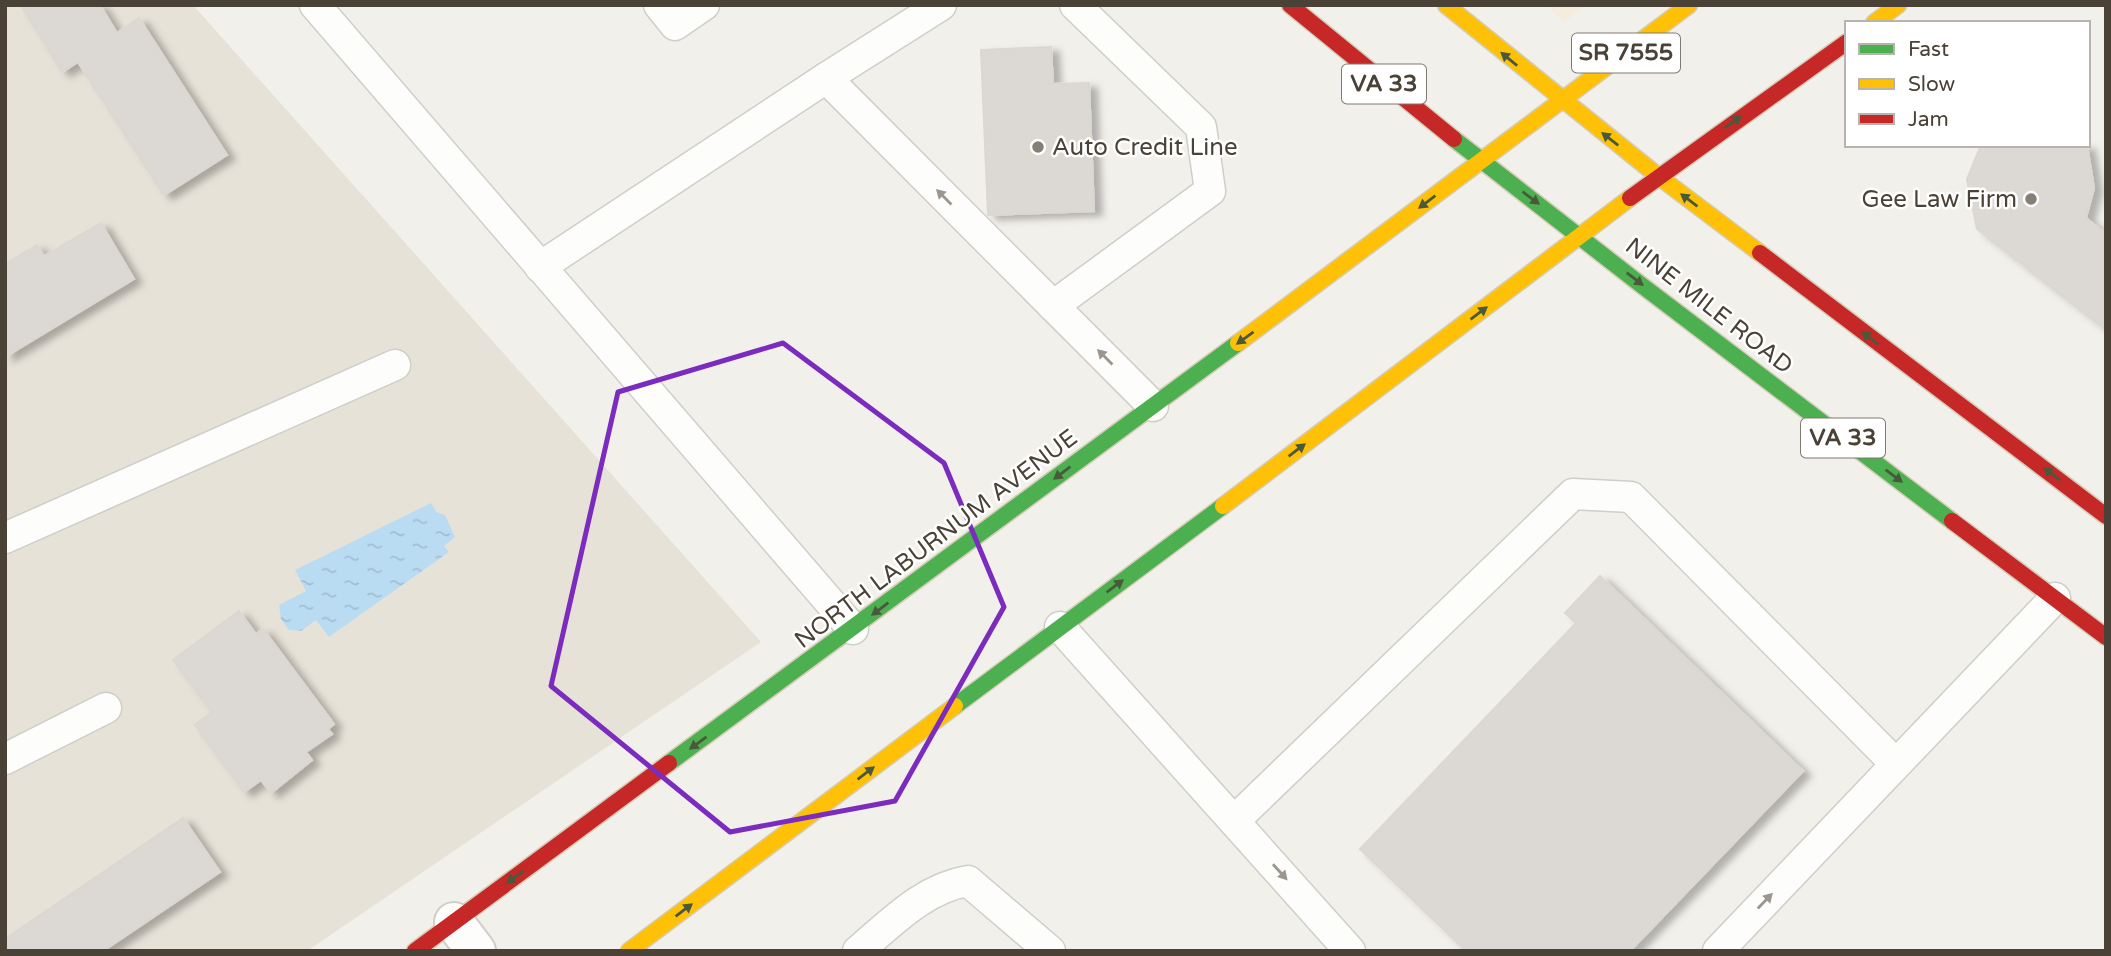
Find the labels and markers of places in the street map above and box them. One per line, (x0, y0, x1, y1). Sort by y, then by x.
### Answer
place label: Auto Credit Line (1052, 133, 1237, 162)
marker: Auto Credit Line (1030, 139, 1046, 155)
place label: Gee Law Firm (1862, 185, 2017, 214)
marker: Gee Law Firm (2023, 191, 2039, 207)

